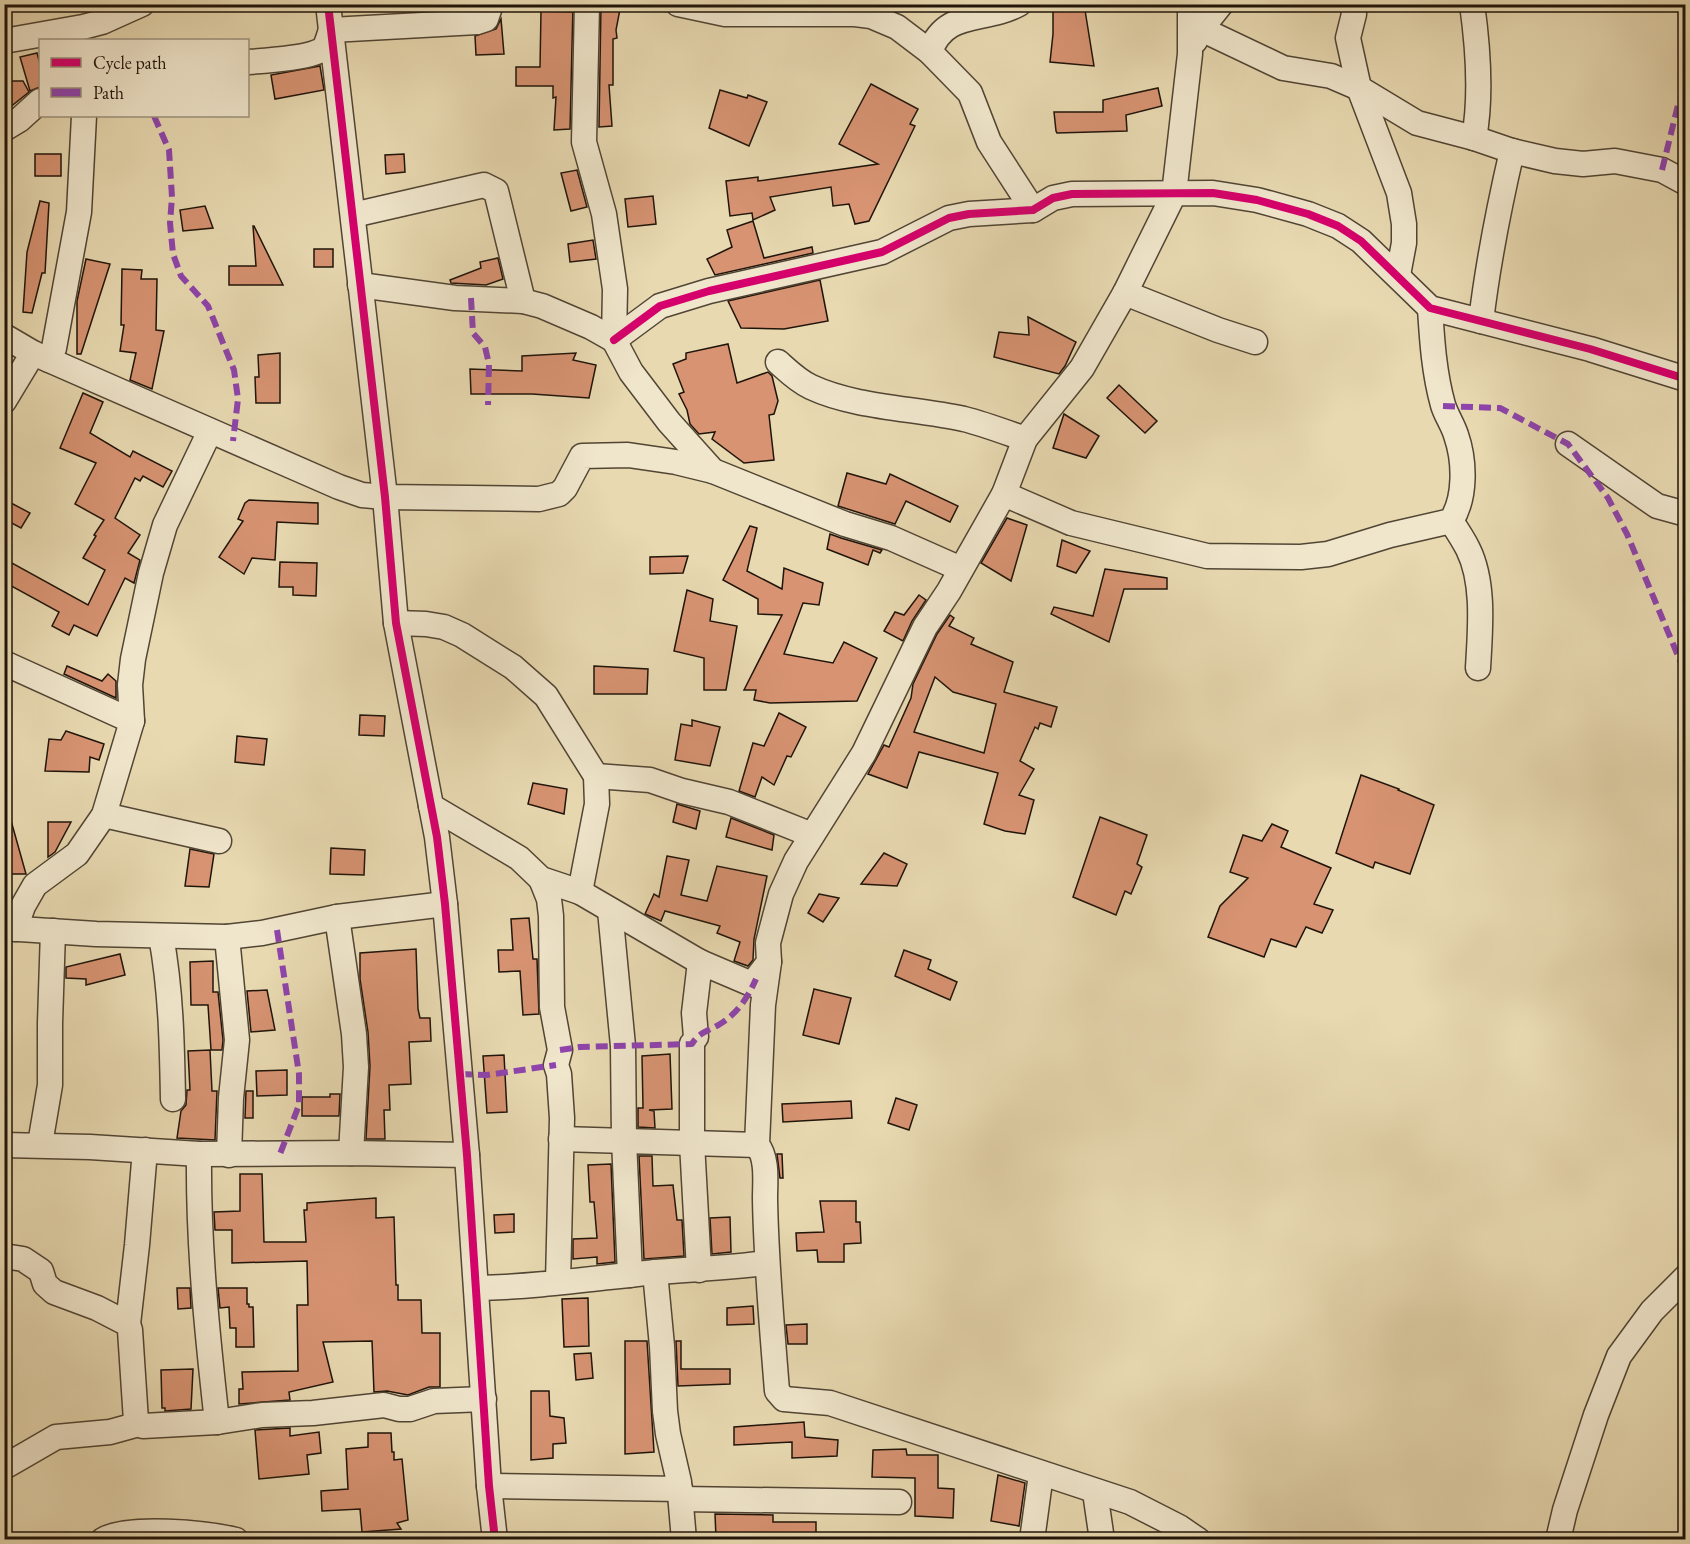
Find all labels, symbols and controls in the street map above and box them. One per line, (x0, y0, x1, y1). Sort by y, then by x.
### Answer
legend (39, 39, 249, 117)
text: Cycle path (93, 51, 167, 74)
text: Path (93, 81, 124, 104)

